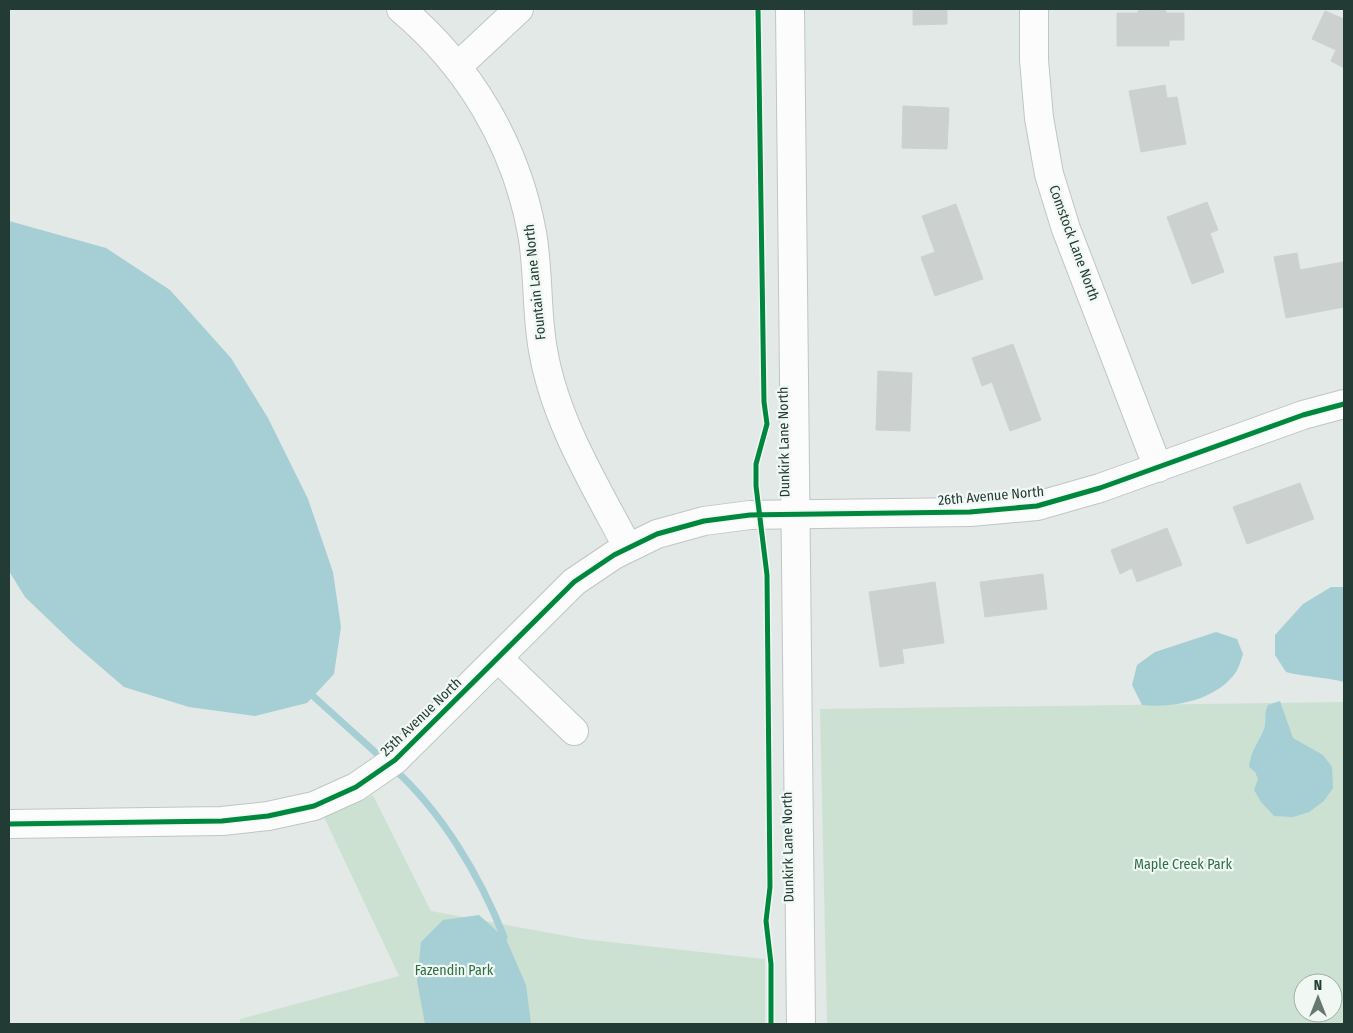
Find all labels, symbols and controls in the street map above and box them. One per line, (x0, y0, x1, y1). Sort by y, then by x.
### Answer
street label: Comstock Lane North (1045, 183, 1103, 303)
street label: Fountain Lane North (520, 223, 550, 341)
street label: Dunkirk Lane North (775, 386, 793, 498)
street label: 26th Avenue North (937, 483, 1045, 509)
street label: 25th Avenue North (377, 674, 465, 760)
street label: Dunkirk Lane North (779, 791, 797, 903)
park label: Maple Creek Park (1134, 856, 1232, 873)
park label: Fazendin Park (415, 962, 494, 979)
north arrow (1293, 973, 1343, 1023)
text: N (1314, 977, 1322, 994)

